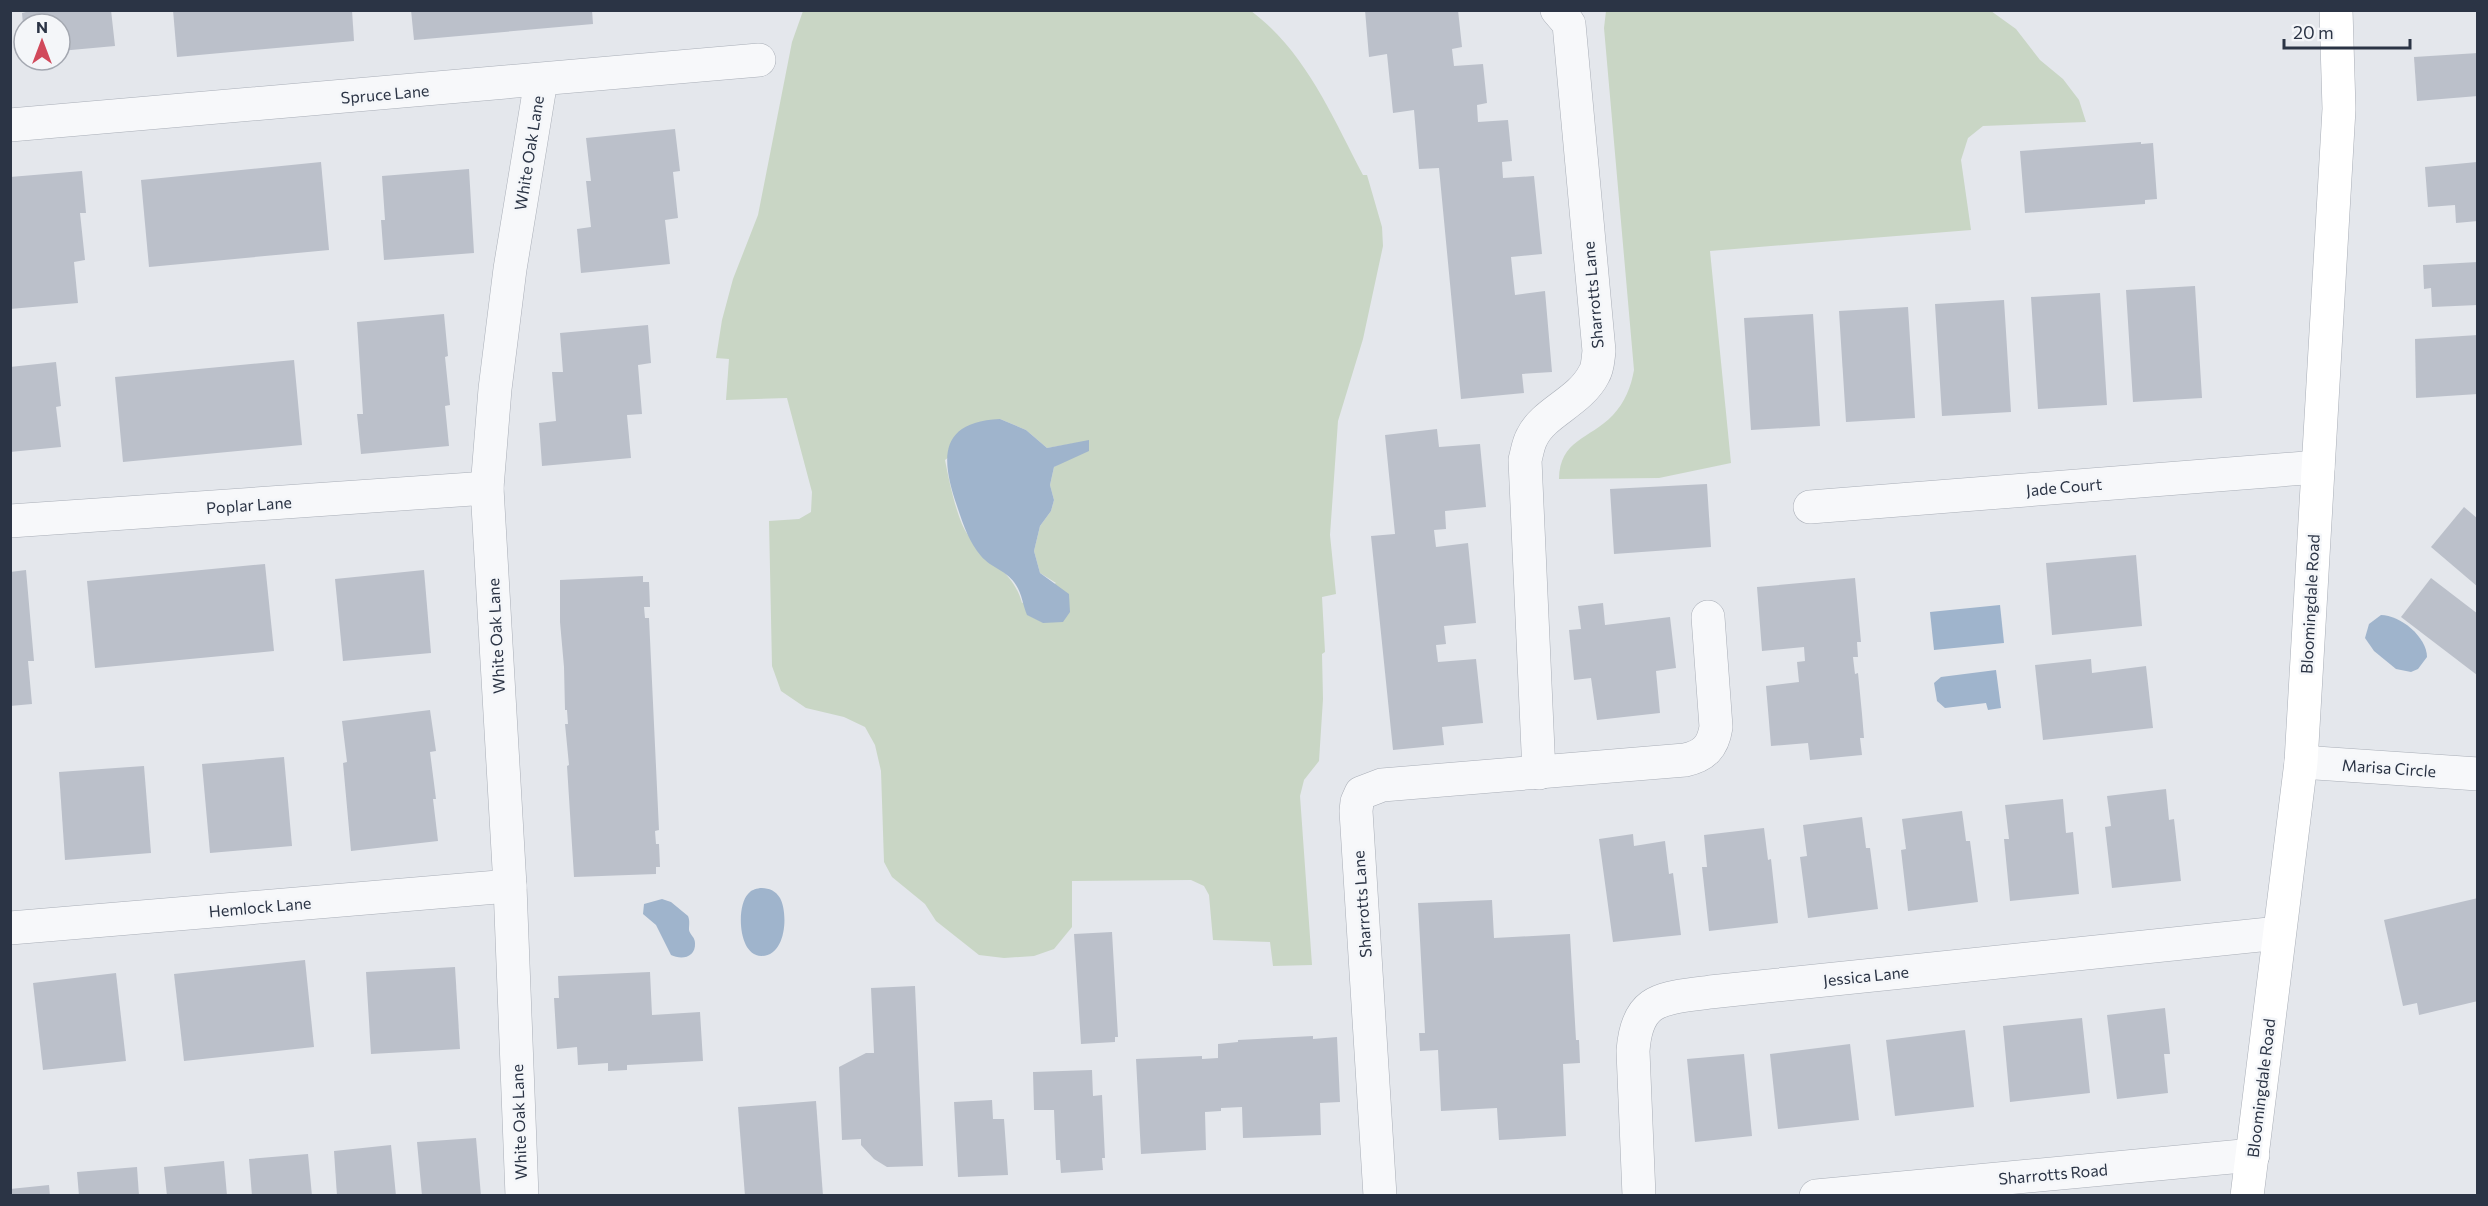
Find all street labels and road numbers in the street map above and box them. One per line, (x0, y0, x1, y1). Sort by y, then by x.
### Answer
street label: Spruce Lane (340, 80, 430, 107)
street label: White Oak Lane (510, 94, 547, 212)
street label: Sharrotts Lane (1578, 241, 1607, 349)
street label: Jade Court (2025, 474, 2103, 499)
street label: Poplar Lane (206, 492, 292, 517)
street label: Bloomingdale Road (2296, 534, 2323, 674)
street label: White Oak Lane (483, 578, 508, 694)
street label: Marisa Circle (2341, 755, 2437, 780)
street label: Sharrotts Lane (1348, 850, 1375, 958)
street label: Hemlock Lane (208, 893, 312, 920)
street label: Jessica Lane (1822, 962, 1910, 989)
street label: Bloomingdale Road (2243, 1017, 2278, 1159)
street label: White Oak Lane (507, 1064, 530, 1180)
street label: Sharrotts Road (1997, 1159, 2108, 1188)

